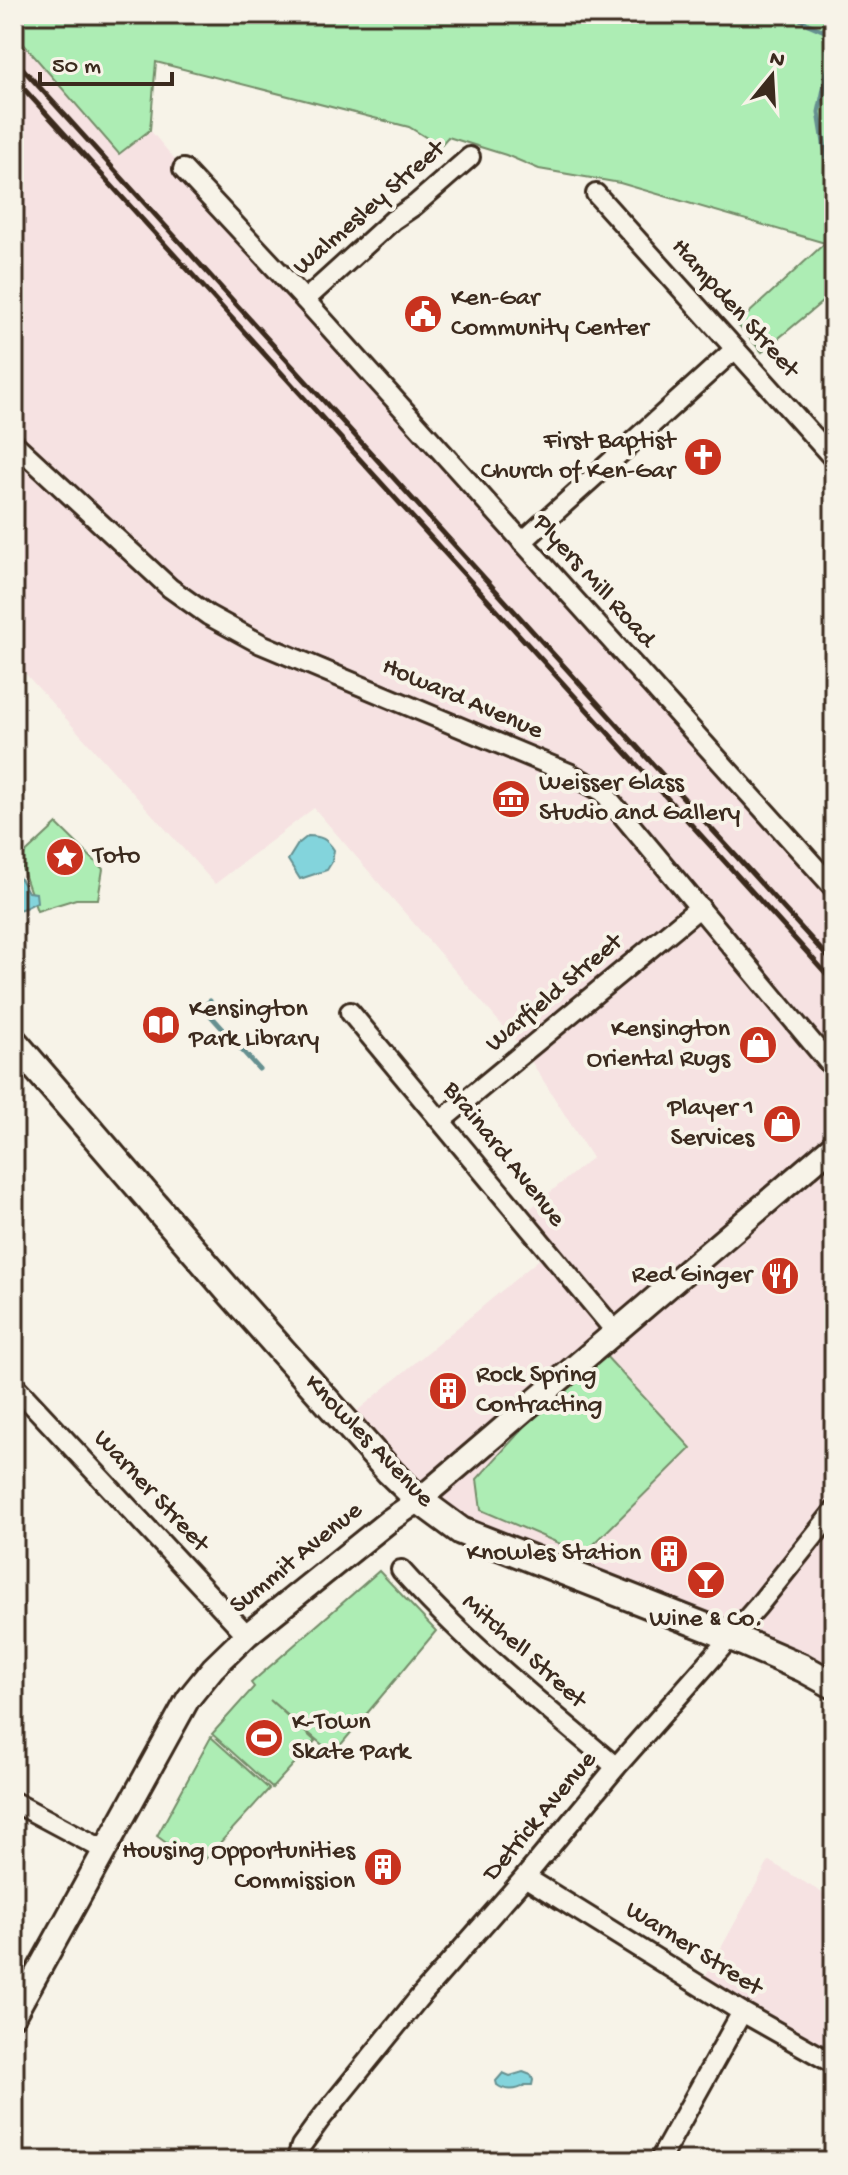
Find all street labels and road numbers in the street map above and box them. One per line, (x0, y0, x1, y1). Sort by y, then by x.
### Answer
street label: Walmesley Street (288, 133, 454, 283)
street label: Hampden Street (663, 233, 806, 387)
street label: Plyers Mill Road (524, 508, 662, 657)
street label: Howard Avenue (377, 652, 548, 748)
street label: Warfield Street (480, 926, 632, 1060)
street label: Brainard Avenue (434, 1075, 571, 1234)
street label: Knowles Avenue (297, 1369, 440, 1516)
street label: Warner Street (85, 1424, 216, 1561)
street label: Summit Avenue (224, 1496, 370, 1622)
street label: Mitchell Street (454, 1588, 594, 1718)
street label: Detrick Avenue (476, 1745, 605, 1890)
street label: Warner Street (619, 1895, 769, 2006)

